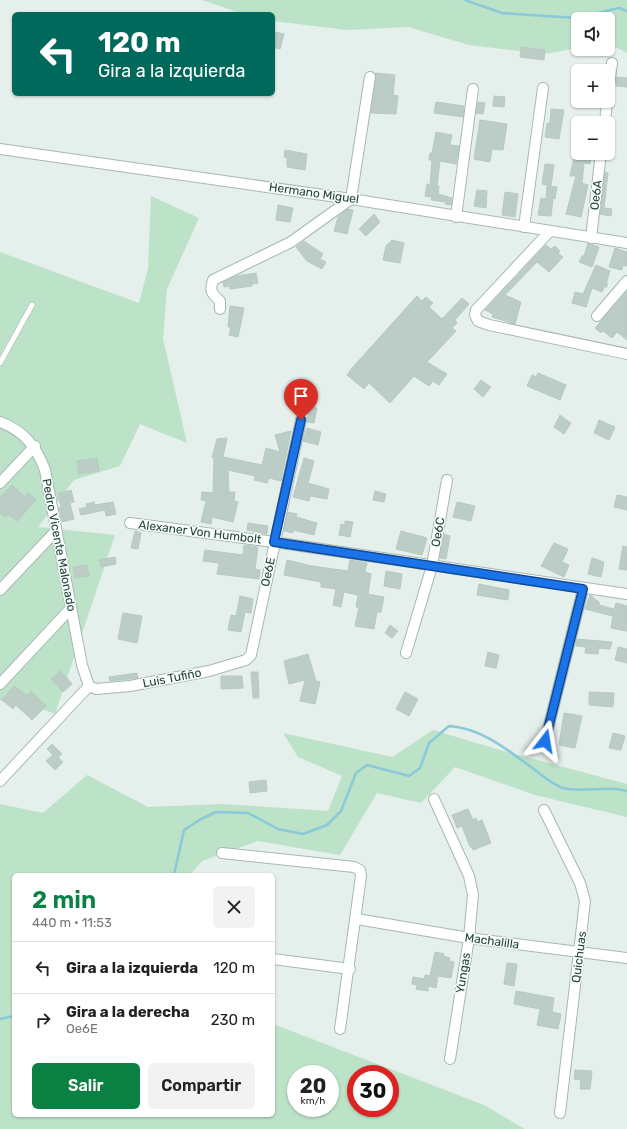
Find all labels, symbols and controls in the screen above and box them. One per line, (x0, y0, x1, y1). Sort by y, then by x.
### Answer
map controls (571, 12, 615, 160)
button: sound (571, 12, 615, 56)
text: 120 m (98, 26, 181, 59)
icon: left (32, 28, 84, 80)
text: Gira a la izquierda (98, 60, 245, 82)
button: + (571, 64, 615, 108)
button: − (571, 116, 615, 160)
street label: Oe6A (587, 179, 605, 211)
street label: Hermano Miguel (268, 180, 360, 206)
pin (284, 379, 318, 420)
icon: arrive (290, 385, 312, 407)
street label: Pedro Vicente Malonado (39, 477, 79, 613)
street label: Oe6C (428, 516, 448, 548)
street label: Alexaner Von Humbolt (138, 518, 263, 547)
street label: Oe6E (258, 556, 278, 588)
street label: Luis Tufiño (141, 665, 203, 691)
position arrow (524, 720, 566, 762)
text: 2 min (32, 886, 96, 914)
button: close (213, 886, 255, 928)
text: 440 m · 11:53 (32, 915, 112, 930)
street label: Machalilla (464, 930, 520, 952)
street label: Quichuas (569, 930, 589, 984)
street label: Yungas (453, 951, 473, 995)
icon: left (32, 957, 54, 979)
text: Gira a la izquierda (66, 959, 198, 977)
text: 120 m (213, 959, 255, 977)
text: Gira a la derecha (66, 1003, 190, 1021)
icon: right (32, 1009, 54, 1031)
text: 230 m (211, 1011, 255, 1029)
text: Oe6E (66, 1021, 98, 1036)
button: Salir (32, 1063, 140, 1109)
button: Compartir (148, 1063, 255, 1109)
speed limit sign: 30 (347, 1065, 399, 1117)
text: 20 (300, 1074, 326, 1098)
text: km/h (301, 1095, 325, 1107)

